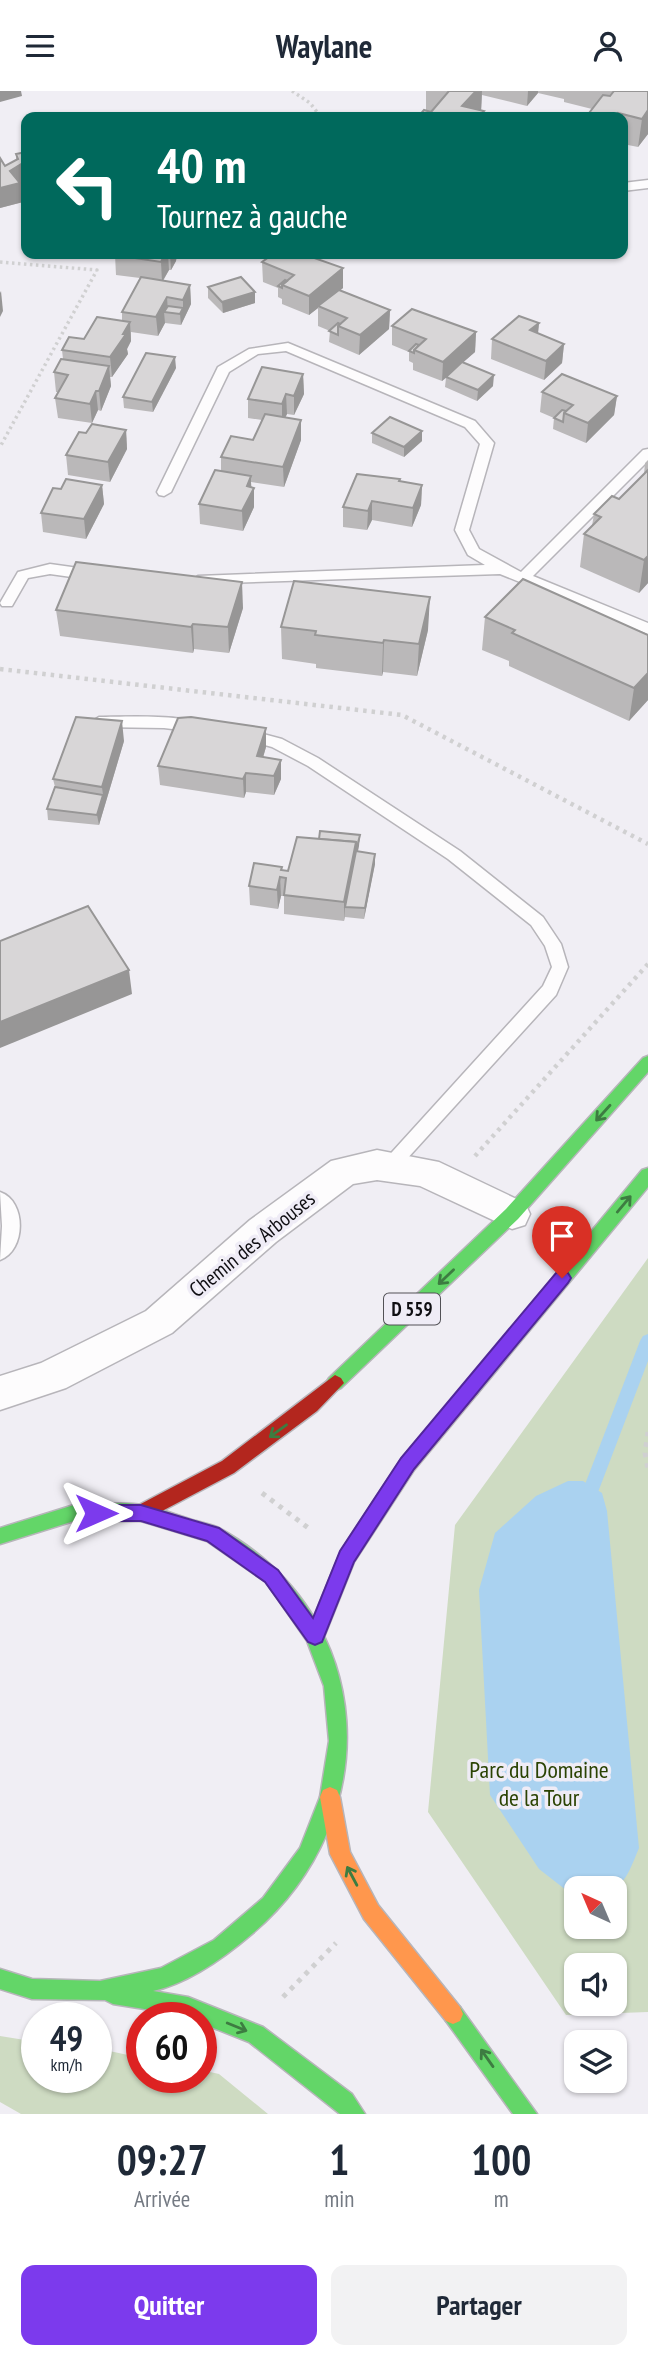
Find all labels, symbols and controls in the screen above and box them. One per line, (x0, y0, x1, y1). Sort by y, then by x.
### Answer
text: Waylane (276, 25, 372, 67)
icon: menu (21, 27, 59, 65)
icon: person (589, 27, 627, 65)
text: 40 m (157, 133, 246, 197)
icon: left (42, 140, 133, 231)
text: Tournez à gauche (157, 195, 348, 237)
one-way arrow (594, 1104, 611, 1121)
street label: Chemin des Arbouses (184, 1185, 320, 1303)
one-way arrow (616, 1196, 631, 1214)
pin (532, 1206, 592, 1278)
icon: arrive (543, 1217, 581, 1255)
one-way arrow (438, 1269, 455, 1286)
road number: D 559 (384, 1293, 440, 1325)
one-way arrow (269, 1423, 288, 1438)
position arrow (59, 1476, 133, 1550)
park label: Parc du Domaine de la Tour (469, 1754, 609, 1813)
one-way arrow (345, 1866, 358, 1887)
north arrow (564, 1876, 626, 1939)
map controls (564, 1876, 627, 2093)
button: sound (564, 1953, 627, 2016)
speed limit sign: 60 (126, 2002, 217, 2093)
text: 49 (50, 2015, 83, 2061)
one-way arrow (225, 2021, 247, 2034)
button: layers (564, 2030, 627, 2093)
one-way arrow (480, 2049, 494, 2068)
text: km/h (51, 2053, 82, 2076)
text: 09:27 (117, 2132, 208, 2187)
text: 1 (329, 2132, 349, 2187)
text: 100 (471, 2132, 531, 2187)
text: Arrivée (134, 2184, 190, 2213)
text: min (324, 2184, 354, 2213)
text: m (494, 2184, 509, 2213)
button: Quitter (21, 2265, 317, 2345)
button: Partager (331, 2265, 627, 2345)

